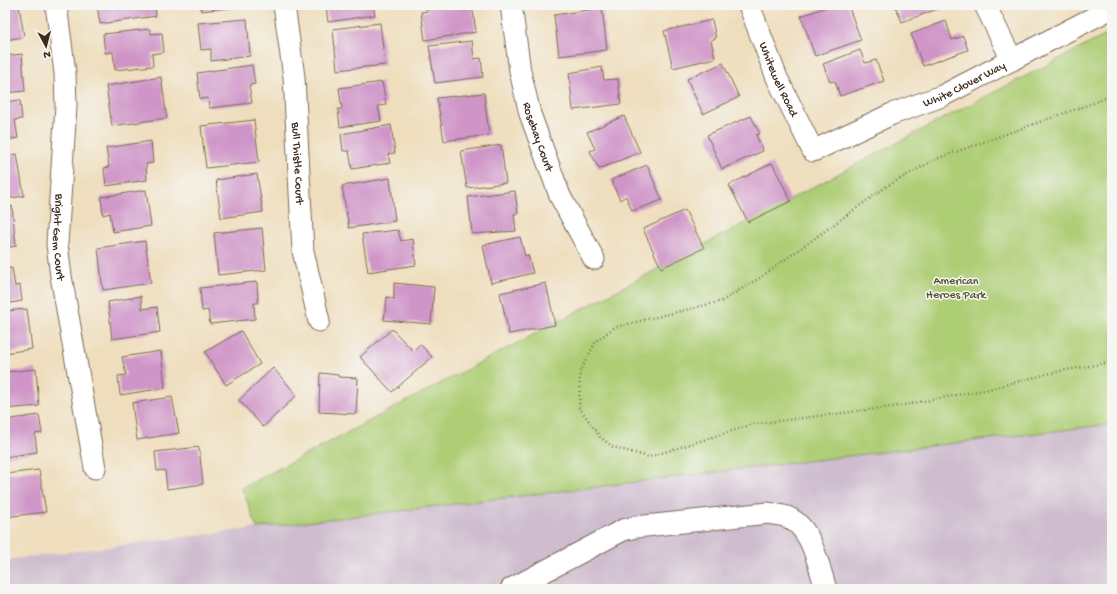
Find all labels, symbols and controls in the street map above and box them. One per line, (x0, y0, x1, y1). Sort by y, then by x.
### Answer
north arrow (26, 26, 66, 66)
street label: Whitewell Road (755, 40, 800, 120)
text: N (43, 48, 51, 60)
street label: White Clover Way (922, 59, 1008, 111)
street label: Rosebay Court (519, 101, 556, 175)
street label: Bull Thistle Court (287, 121, 306, 206)
street label: Bright Gem Court (48, 192, 67, 283)
park label: American Heroes Park (926, 275, 988, 303)

